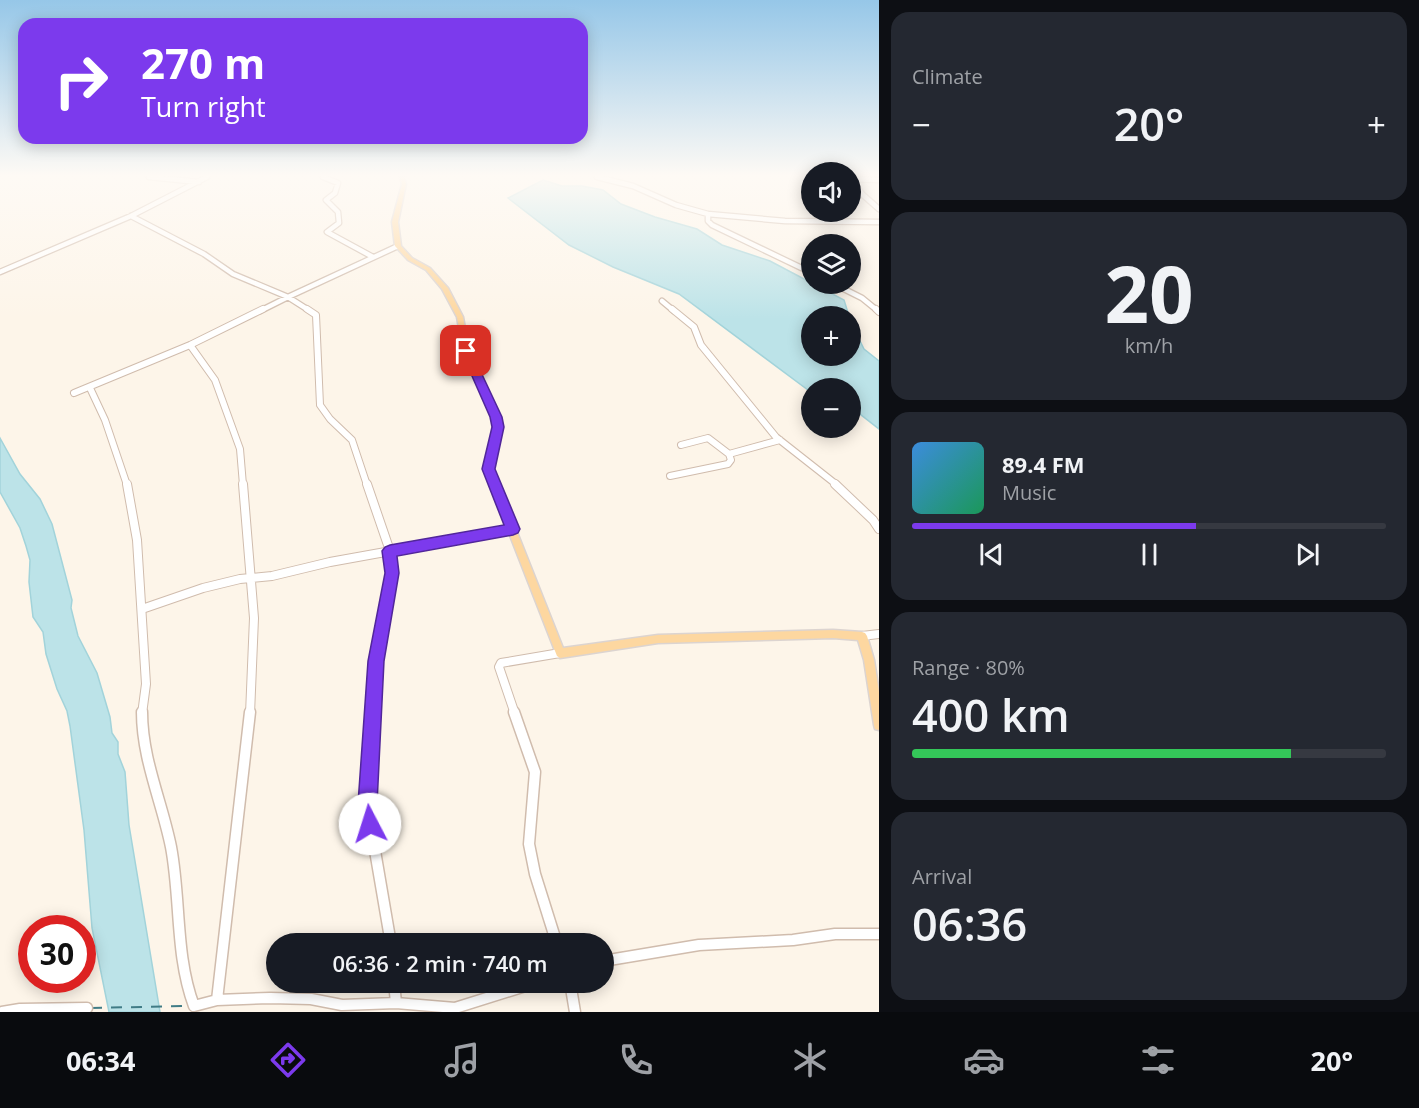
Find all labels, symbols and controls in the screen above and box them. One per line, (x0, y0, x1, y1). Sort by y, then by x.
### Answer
text: 270 m (141, 34, 265, 91)
icon: right (42, 42, 120, 120)
text: Climate (912, 63, 983, 90)
text: Turn right (141, 88, 266, 125)
text: 20° (1114, 93, 1184, 154)
text: − (912, 102, 931, 147)
text: + (1367, 102, 1386, 147)
map controls (801, 162, 861, 438)
button: sound (801, 162, 861, 222)
button: layers (801, 234, 861, 294)
text: 20 (1104, 240, 1194, 346)
button: + (801, 306, 861, 366)
pin (440, 325, 491, 376)
text: km/h (1125, 332, 1173, 359)
icon: arrive (449, 334, 482, 367)
button: − (801, 378, 861, 438)
text: 89.4 FM (1002, 449, 1085, 479)
text: Music (1002, 479, 1056, 506)
icon: previous (975, 538, 1008, 571)
icon: pause (1133, 538, 1166, 571)
icon: next (1291, 538, 1324, 571)
text: Range · 80% (912, 654, 1025, 681)
text: 400 km (912, 684, 1070, 745)
position arrow (338, 792, 402, 856)
text: Arrival (912, 863, 972, 890)
text: 06:36 (912, 893, 1027, 954)
speed limit sign: 30 (18, 915, 96, 993)
text: 06:36 · 2 min · 740 m (332, 948, 548, 978)
icon: directions (267, 1039, 309, 1081)
icon: music (441, 1039, 483, 1081)
icon: phone (615, 1039, 657, 1081)
icon: climate (789, 1039, 831, 1081)
icon: car (963, 1039, 1005, 1081)
icon: filters (1137, 1039, 1179, 1081)
text: 06:34 (66, 1042, 135, 1079)
text: 20° (1311, 1042, 1353, 1079)

